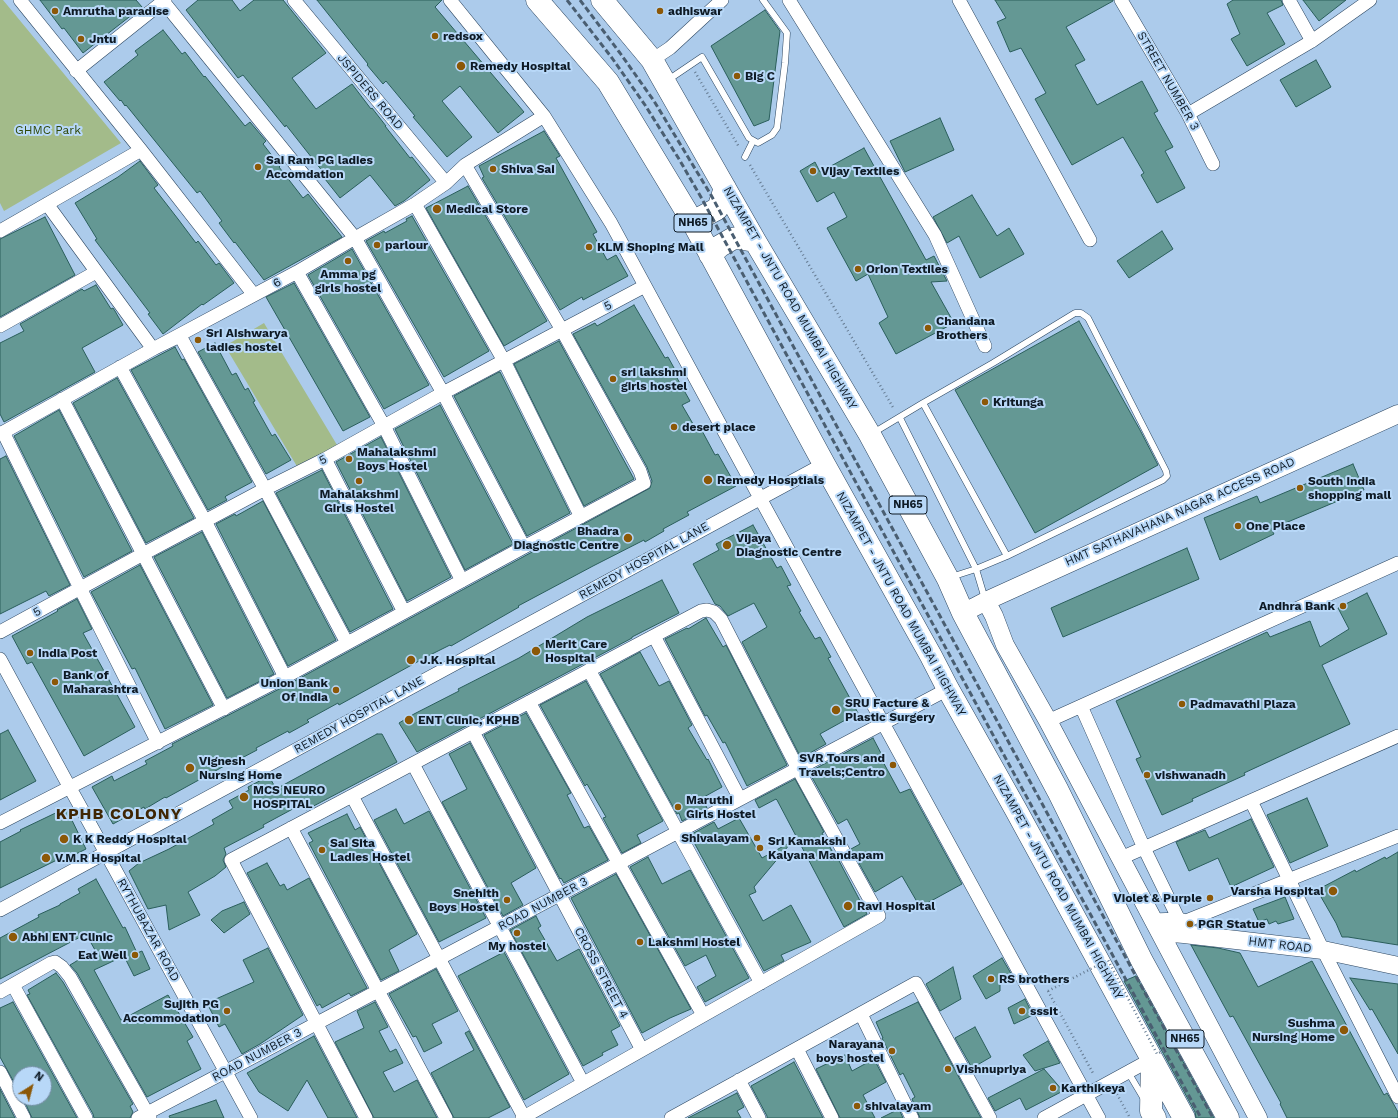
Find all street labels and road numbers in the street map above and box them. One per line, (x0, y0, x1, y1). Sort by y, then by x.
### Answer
street label: STREET NUMBER 3 (1134, 29, 1202, 133)
street label: JSPIDERS ROAD (334, 51, 406, 133)
street label: NIZAMPET - JNTU ROAD MUMBAI HIGHWAY (720, 184, 860, 412)
road number: NH65 (674, 214, 712, 232)
street label: 6 (270, 275, 284, 291)
street label: 5 (602, 298, 614, 314)
street label: 5 (317, 452, 329, 468)
street label: HMT SATHAVAHANA NAGAR ACCESS ROAD (1063, 455, 1297, 569)
street label: NIZAMPET - JNTU ROAD MUMBAI HIGHWAY (833, 489, 969, 719)
road number: NH65 (889, 496, 927, 514)
street label: REMEDY HOSPITAL LANE (577, 519, 711, 603)
street label: 5 (30, 604, 44, 620)
street label: REMEDY HOSPITAL LANE (292, 673, 426, 757)
street label: NIZAMPET - JNTU ROAD MUMBAI HIGHWAY (990, 772, 1126, 1002)
street label: ROAD NUMBER 3 (496, 874, 590, 934)
street label: RYTHUBAZAR ROAD (114, 876, 182, 984)
street label: CROSS STREET 4 (571, 925, 631, 1021)
street label: HMT ROAD (1248, 934, 1312, 956)
street label: ROAD NUMBER 3 (210, 1025, 304, 1085)
road number: NH65 (1166, 1030, 1204, 1048)

